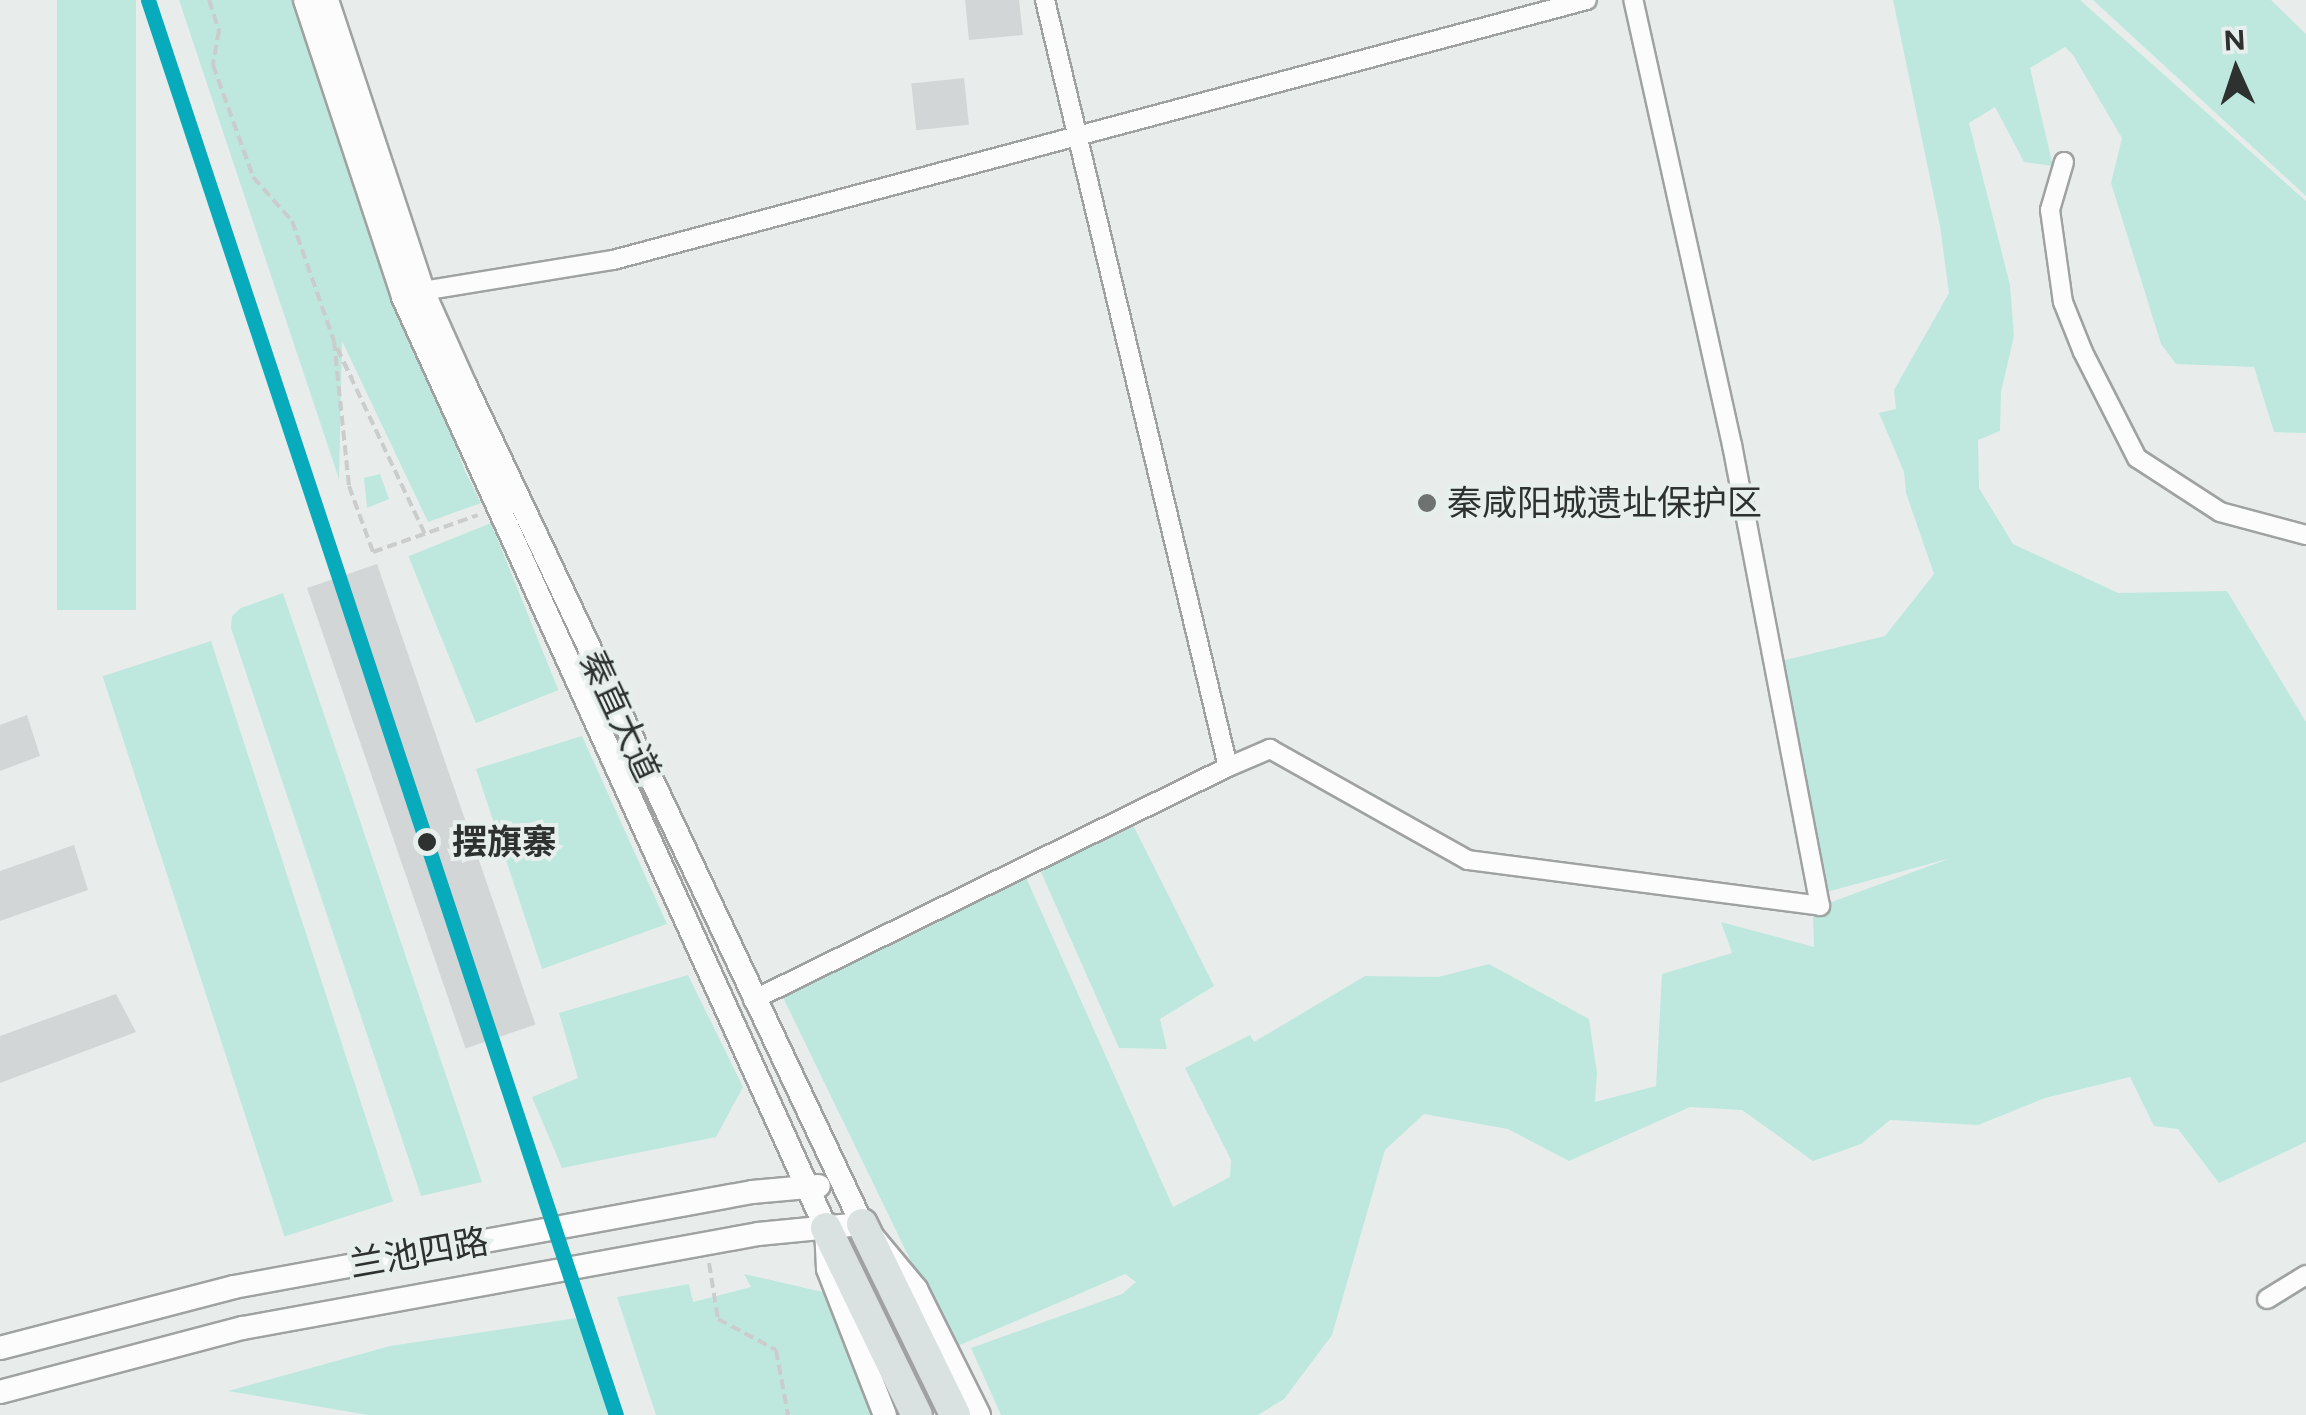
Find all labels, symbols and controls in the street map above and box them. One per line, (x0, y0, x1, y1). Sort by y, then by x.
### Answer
north arrow (2186, 20, 2286, 120)
text: N (2223, 22, 2246, 58)
place label: 秦咸阳城遗址保护区 (1447, 482, 1762, 524)
marker: 秦咸阳城遗址保护区 (1416, 492, 1438, 514)
street label: 秦直大道 (571, 644, 669, 788)
place label: 摆旗寨 (452, 821, 557, 863)
marker: 摆旗寨 (411, 826, 443, 858)
street label: 兰池四路 (346, 1220, 492, 1286)

